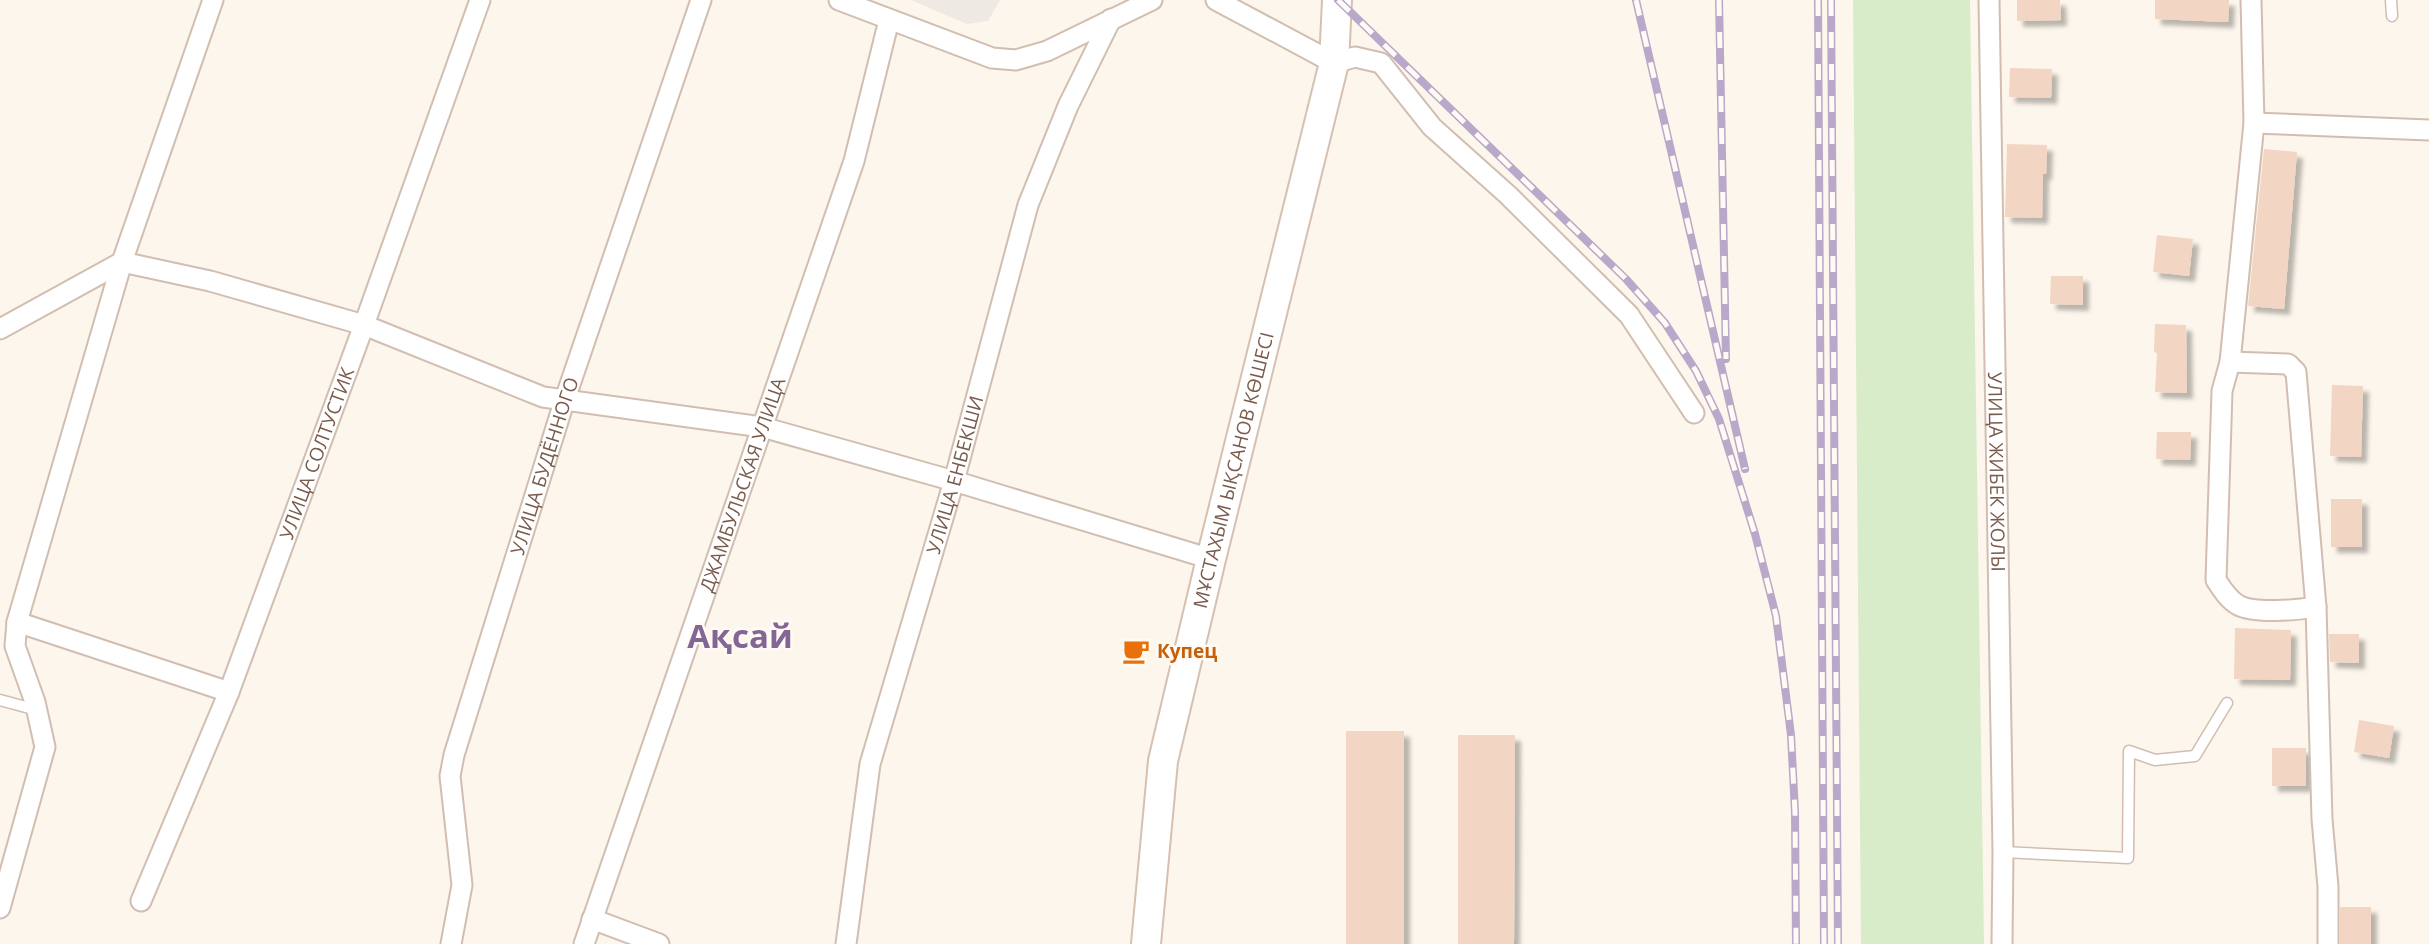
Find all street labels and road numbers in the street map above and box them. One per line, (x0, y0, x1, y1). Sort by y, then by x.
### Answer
street label: МҰСТАХЫМ ЫҚСАНОВ КӨШЕСІ (1187, 329, 1280, 611)
street label: УЛИЦА СОЛТУСТИК (273, 363, 360, 543)
street label: УЛИЦА ЖИБЕК ЖОЛЫ (1982, 372, 2011, 572)
street label: УЛИЦА БУДЁННОГО (504, 374, 585, 558)
street label: ДЖАМБУЛЬСКАЯ УЛИЦА (693, 374, 791, 595)
street label: УЛИЦА ЕНБЕКШИ (920, 393, 989, 557)

